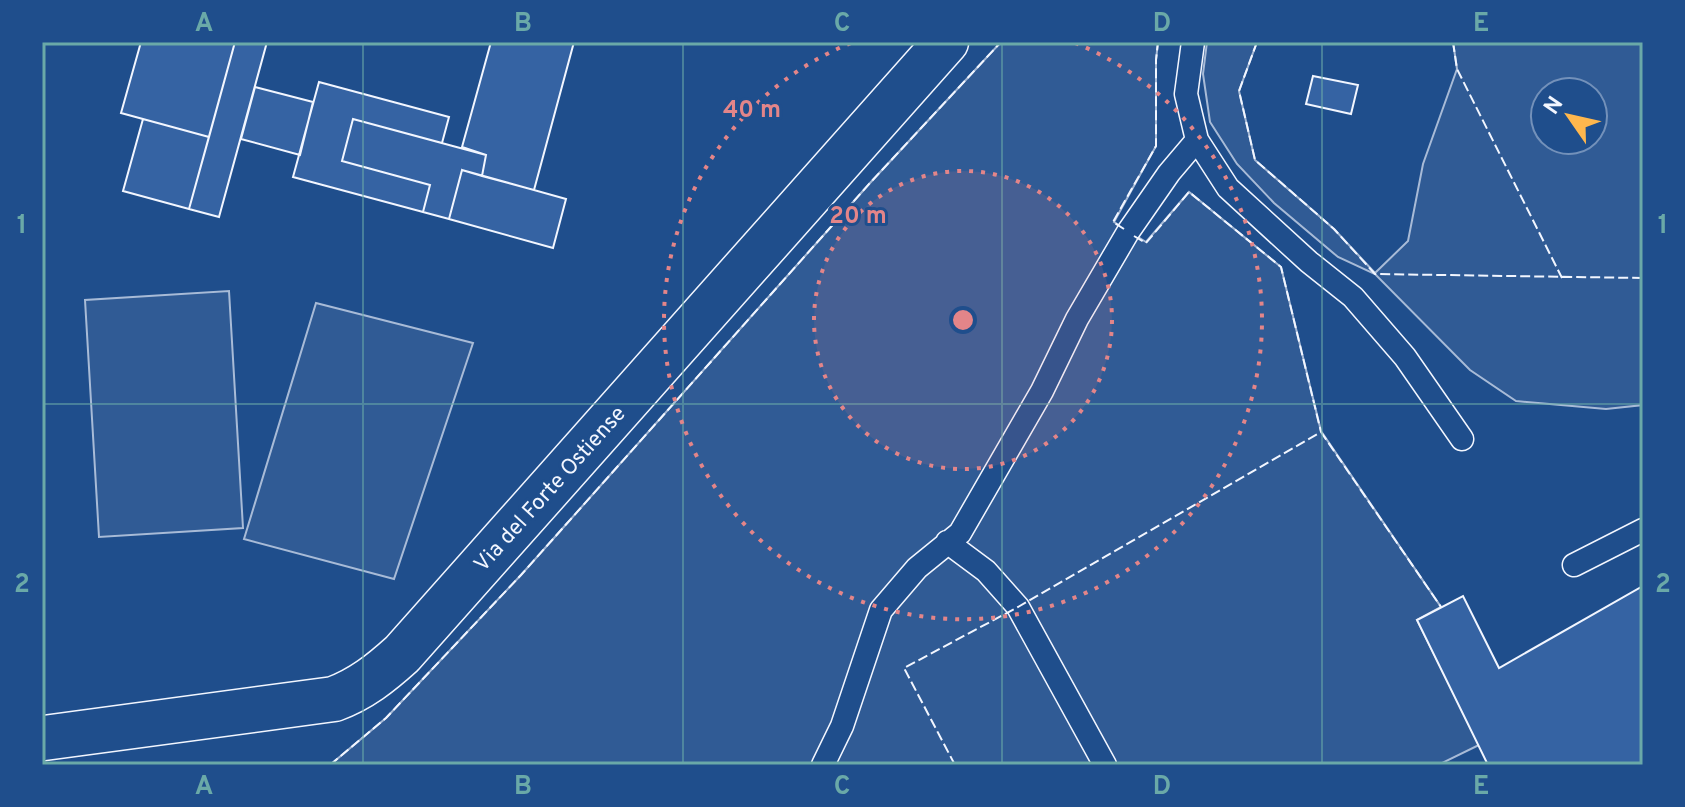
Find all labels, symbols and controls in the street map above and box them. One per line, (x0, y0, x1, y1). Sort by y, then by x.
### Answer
text: A (195, 8, 213, 41)
text: B (514, 8, 532, 41)
text: C (834, 8, 850, 41)
text: D (1153, 8, 1171, 41)
text: E (1473, 8, 1489, 41)
north arrow (1529, 76, 1609, 156)
text: N (1539, 92, 1570, 120)
text: 40 m (723, 96, 781, 126)
text: 20 m (829, 202, 887, 232)
text: 1 (17, 210, 27, 243)
text: 1 (1658, 210, 1668, 243)
centre of rings (949, 306, 977, 334)
street label: Via del Forte Ostiense (469, 401, 632, 578)
text: 2 (14, 569, 30, 602)
text: 2 (1655, 569, 1671, 602)
text: A (195, 771, 213, 804)
text: B (514, 771, 532, 804)
text: C (834, 771, 850, 804)
text: D (1153, 771, 1171, 804)
text: E (1473, 771, 1489, 804)

